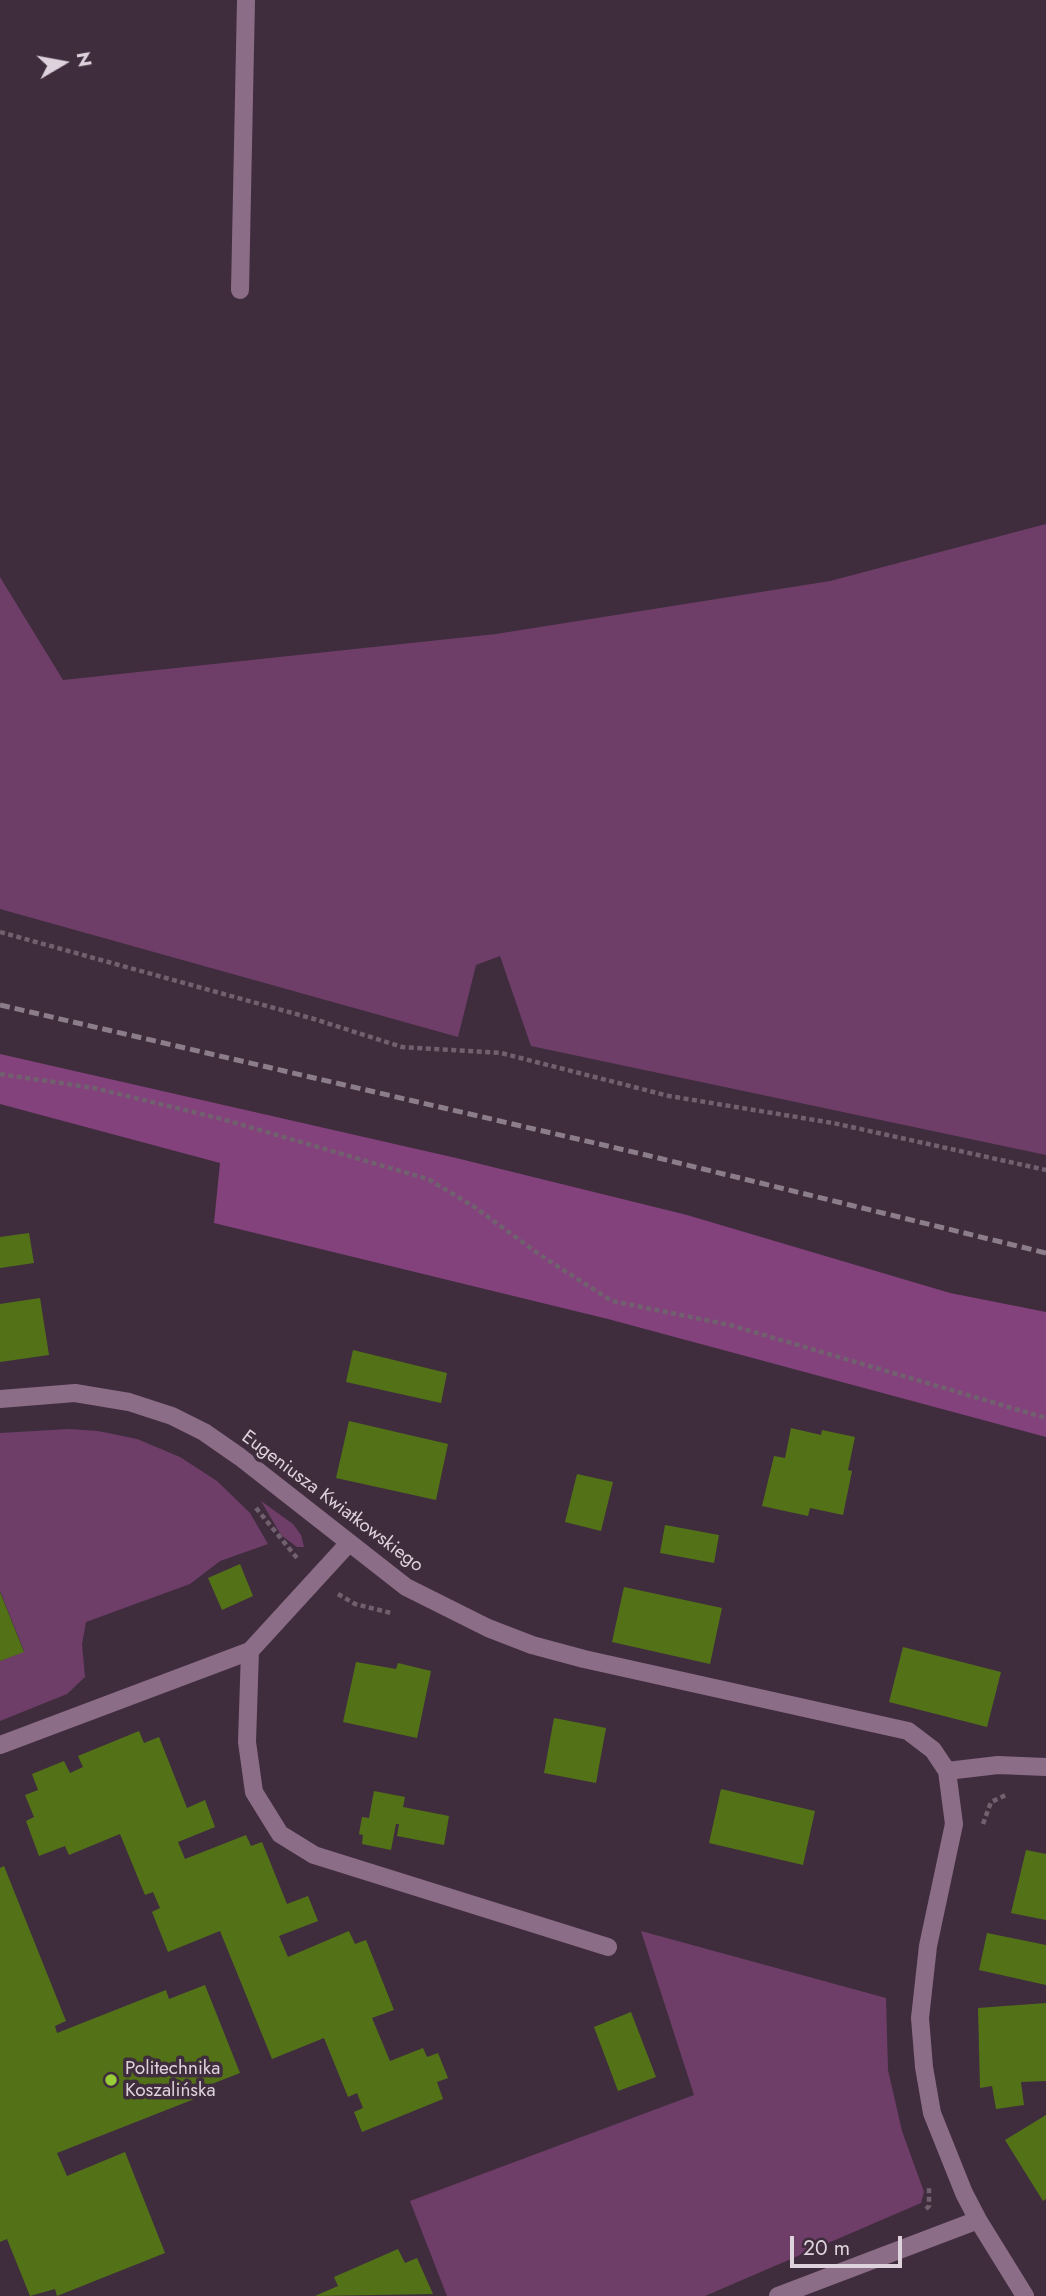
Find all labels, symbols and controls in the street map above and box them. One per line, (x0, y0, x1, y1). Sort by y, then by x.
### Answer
north arrow (28, 28, 98, 98)
text: N (70, 49, 99, 69)
street label: Eugeniusza Kwiatkowskiego (237, 1426, 427, 1578)
place label: Politechnika Koszalińska (125, 2058, 220, 2102)
marker: Politechnika Koszalińska (103, 2072, 119, 2088)
scale bar (794, 2222, 906, 2266)
text: 20 m (803, 2233, 850, 2263)

